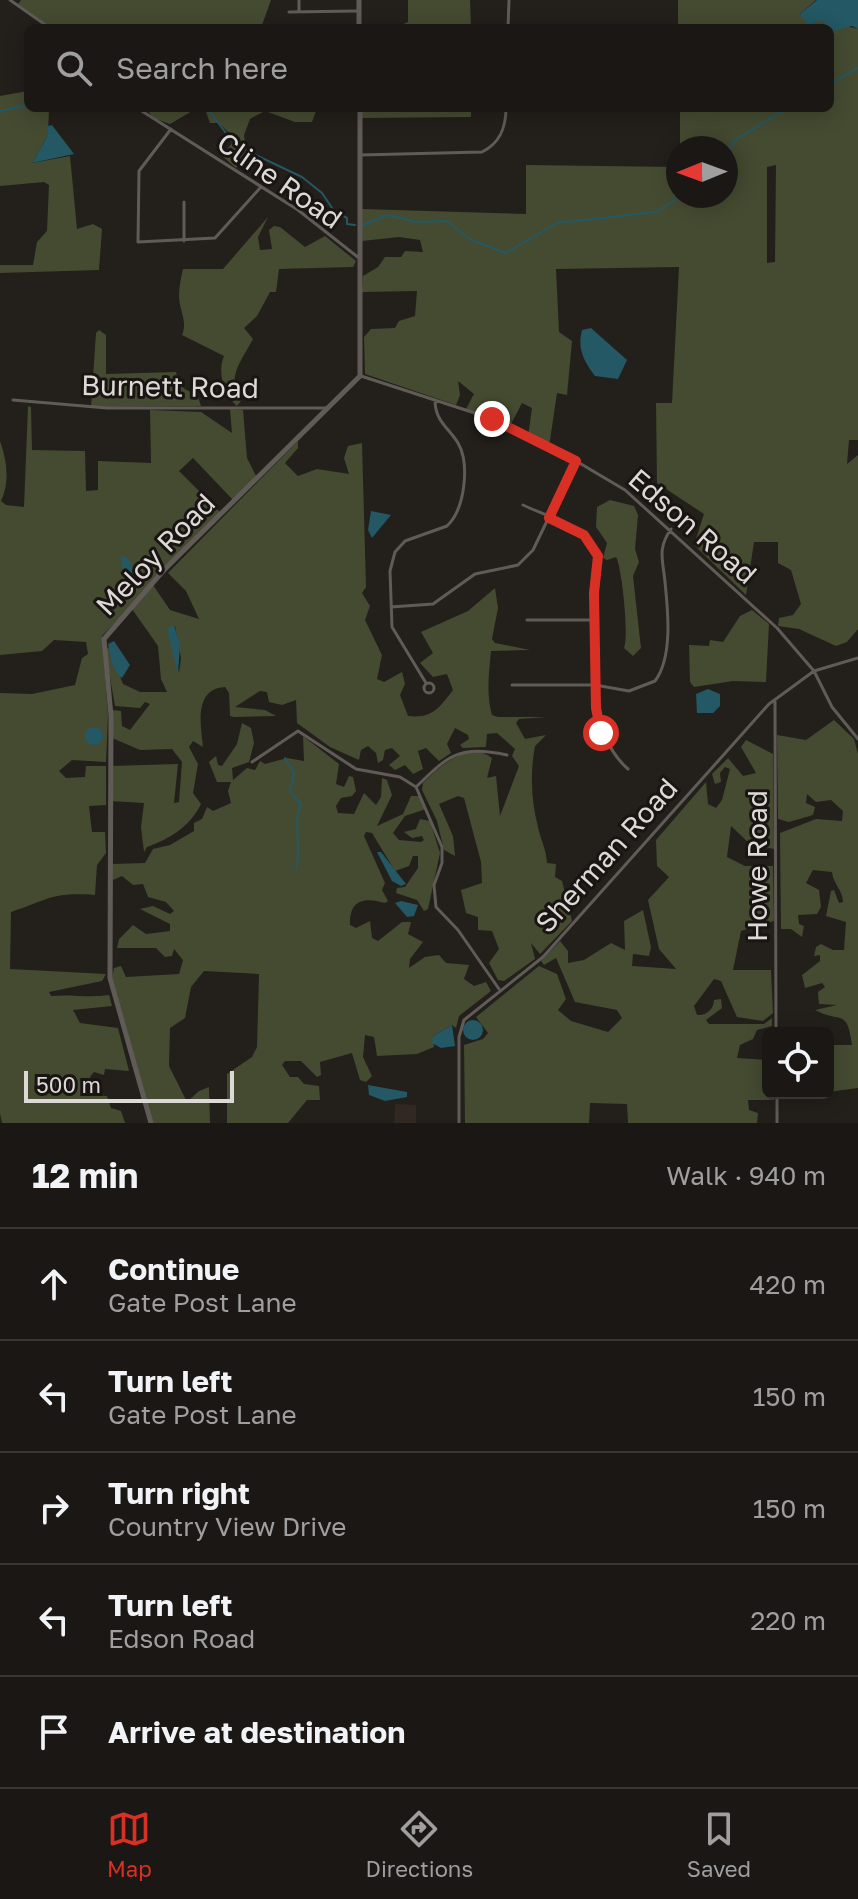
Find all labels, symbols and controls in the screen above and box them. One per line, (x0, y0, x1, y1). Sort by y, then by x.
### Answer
search box (24, 24, 834, 112)
icon: search (52, 46, 96, 90)
text: Search here (116, 50, 288, 86)
street label: Cline Road (211, 125, 349, 235)
north arrow (666, 136, 738, 208)
street label: Burnett Road (81, 368, 259, 404)
route end (474, 401, 510, 437)
street label: Edson Road (622, 462, 764, 590)
street label: Meloy Road (89, 486, 221, 622)
route start (583, 715, 619, 751)
street label: Sherman Road (528, 771, 684, 939)
street label: Howe Road (740, 790, 773, 942)
map controls (762, 1027, 834, 1099)
button: locate (762, 1027, 834, 1099)
scale bar (24, 1067, 234, 1103)
text: 500 m (36, 1071, 101, 1098)
text: 12 min (32, 1155, 138, 1195)
text: Walk · 940 m (666, 1160, 826, 1191)
text: Continue (108, 1251, 239, 1287)
icon: ahead (32, 1262, 76, 1306)
text: 420 m (749, 1269, 826, 1300)
text: Gate Post Lane (108, 1287, 297, 1318)
text: Turn left (108, 1363, 233, 1399)
icon: left (32, 1374, 76, 1418)
text: 150 m (753, 1381, 826, 1412)
text: Gate Post Lane (108, 1399, 297, 1430)
text: Turn right (108, 1475, 250, 1511)
icon: right (32, 1486, 76, 1530)
text: 150 m (753, 1493, 826, 1524)
text: Country View Drive (108, 1511, 346, 1542)
text: Turn left (108, 1587, 233, 1623)
icon: left (32, 1598, 76, 1642)
text: 220 m (750, 1605, 826, 1636)
text: Edson Road (108, 1623, 255, 1654)
icon: arrive (32, 1710, 76, 1754)
text: Arrive at destination (108, 1714, 405, 1750)
tab: Map (107, 1807, 152, 1882)
tab: Directions (366, 1807, 473, 1882)
tab: Saved (687, 1807, 751, 1882)

